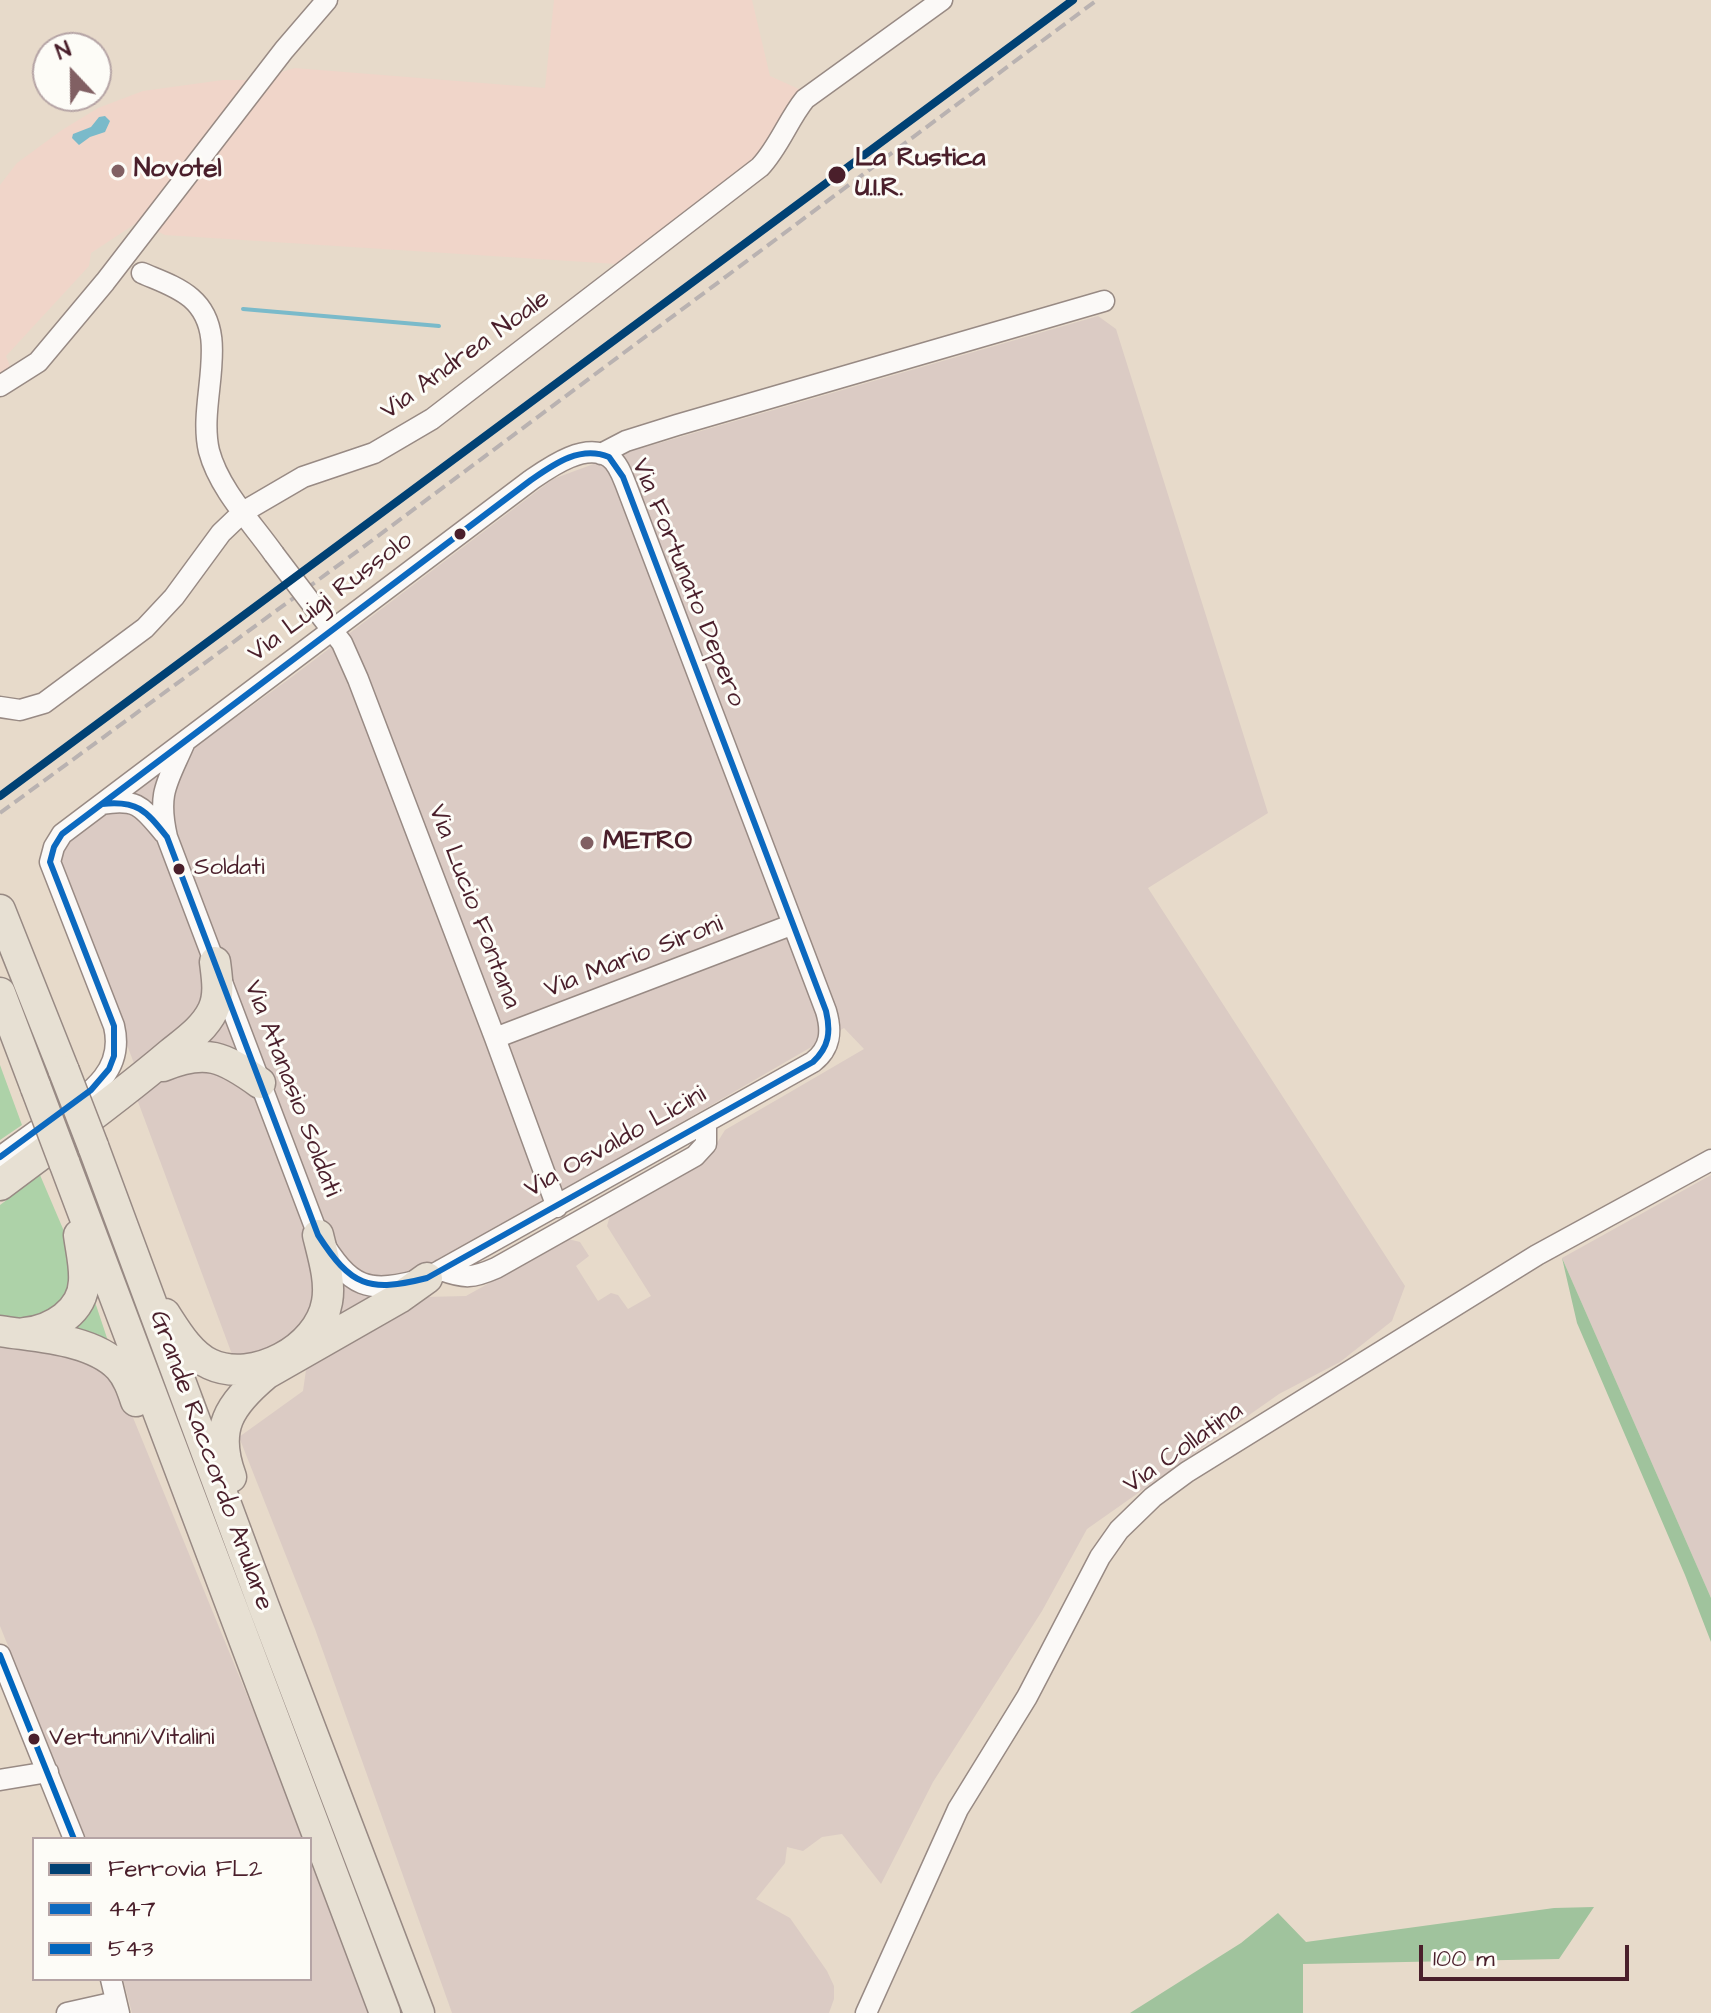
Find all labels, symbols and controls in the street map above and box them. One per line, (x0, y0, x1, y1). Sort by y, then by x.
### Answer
north arrow (32, 32, 112, 112)
text: N (51, 34, 76, 68)
place label: La Rustica U.I.R. (855, 144, 986, 206)
place label: Novotel (134, 155, 222, 187)
marker: Novotel (109, 162, 127, 180)
marker: La Rustica U.I.R. (826, 164, 848, 186)
street label: Via Andrea Noale (375, 284, 557, 428)
street label: Via Fortunato Depero (623, 454, 751, 712)
street label: Via Luigi Russolo (243, 526, 419, 670)
unlabelled marker (452, 526, 468, 542)
street label: Via Lucio Fontana (420, 801, 526, 1013)
place label: METRO (603, 827, 692, 859)
marker: METRO (578, 834, 596, 852)
place label: Soldati (194, 855, 265, 883)
marker: Soldati (171, 861, 187, 877)
street label: Via Mario Sironi (540, 910, 728, 1006)
street label: Via Atanasio Soldati (235, 977, 347, 1201)
street label: Via Osvaldo Licini (520, 1080, 712, 1206)
street label: Grande Raccordo Anulare (141, 1307, 279, 1615)
street label: Via Collatina (1118, 1396, 1250, 1502)
place label: Vertunni/Vitalini (49, 1725, 214, 1753)
marker: Vertunni/Vitalini (26, 1731, 42, 1747)
legend (32, 1837, 312, 1981)
text: Ferrovia FL2 (108, 1852, 262, 1886)
text: 447 (108, 1892, 155, 1926)
scale bar (1423, 1929, 1633, 1979)
text: 543 (108, 1932, 154, 1966)
text: 100 m (1433, 1942, 1495, 1976)

